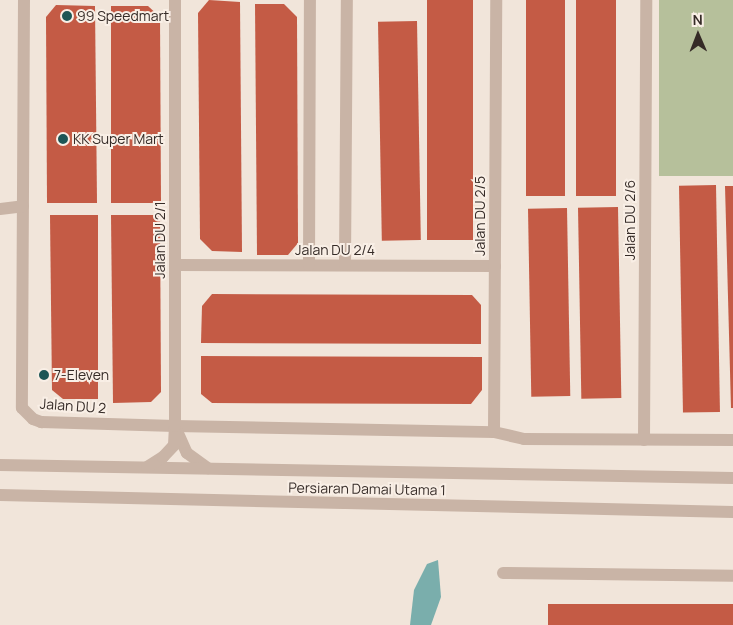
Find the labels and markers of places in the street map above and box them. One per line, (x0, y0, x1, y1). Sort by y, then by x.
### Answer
place label: 99 Speedmart (77, 8, 169, 24)
marker: 99 Speedmart (61, 10, 73, 22)
place label: KK Super Mart (73, 131, 164, 147)
marker: KK Super Mart (57, 133, 69, 145)
place label: 7-Eleven (54, 367, 109, 383)
marker: 7-Eleven (38, 369, 50, 381)

